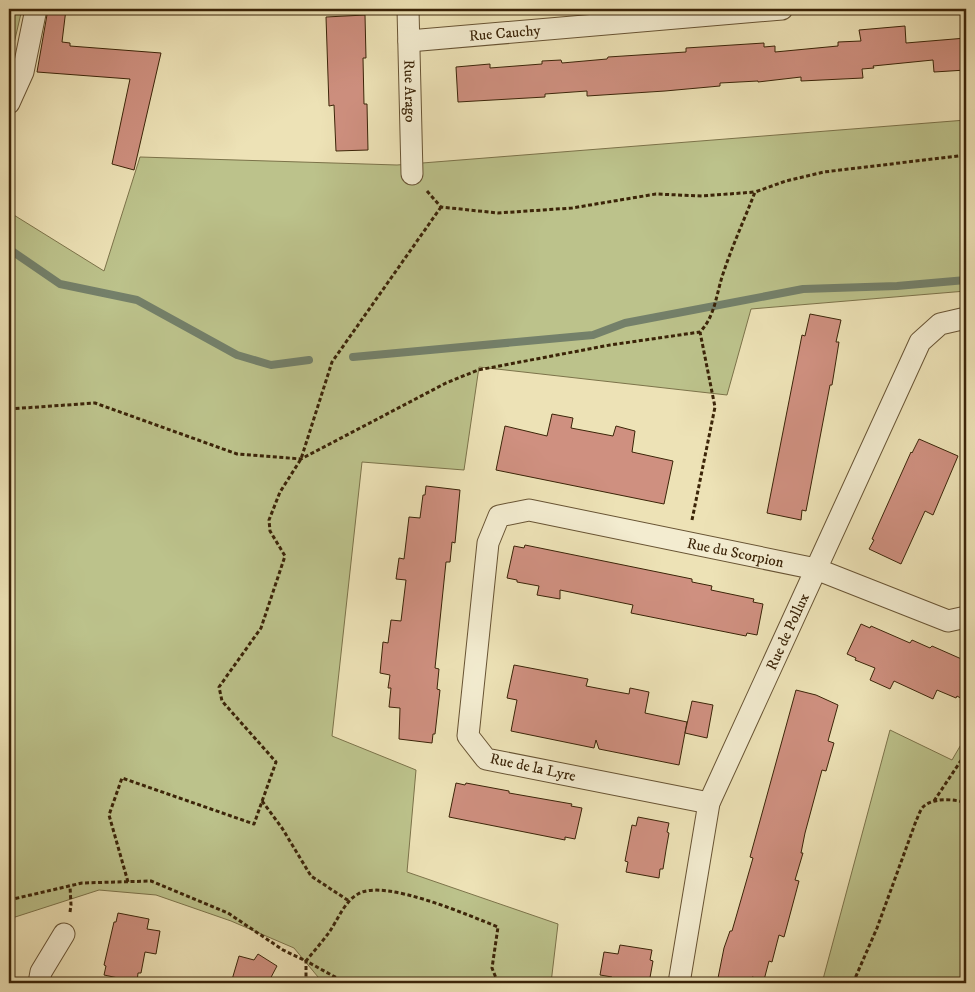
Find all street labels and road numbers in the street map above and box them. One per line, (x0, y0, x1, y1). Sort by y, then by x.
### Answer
street label: Rue Cauchy (468, 21, 542, 46)
street label: Rue Arago (399, 59, 420, 123)
street label: Rue du Scorpion (685, 534, 786, 572)
street label: Rue de Pollux (762, 590, 814, 673)
street label: Rue de la Lyre (488, 749, 578, 786)

